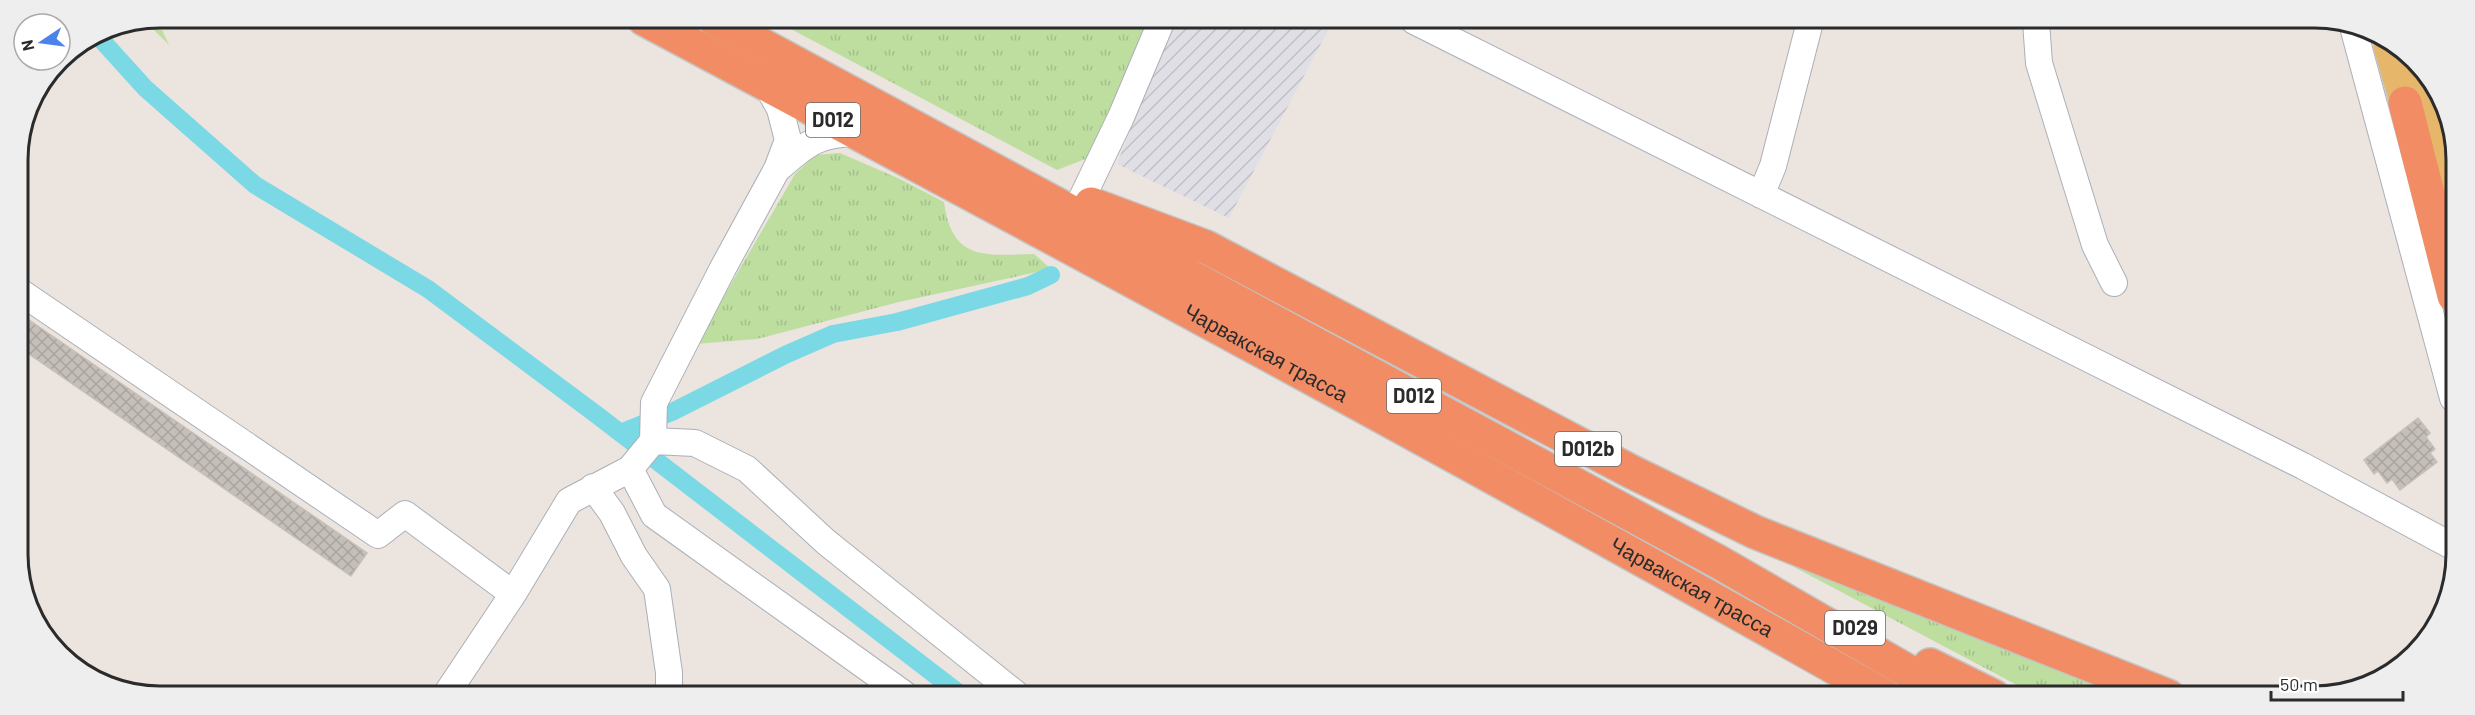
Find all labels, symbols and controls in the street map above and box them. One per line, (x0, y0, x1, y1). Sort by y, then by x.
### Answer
north arrow (12, 12, 72, 72)
text: N (16, 38, 37, 53)
road number: D012 (806, 103, 860, 137)
street label: Чарвакская трасса (1180, 297, 1353, 407)
road number: D012 (1387, 379, 1441, 413)
road number: D012b (1555, 432, 1621, 466)
street label: Чарвакская трасса (1607, 531, 1778, 642)
road number: D029 (1825, 611, 1885, 645)
scale bar (2271, 664, 2403, 702)
text: 50 m (2280, 673, 2318, 695)

